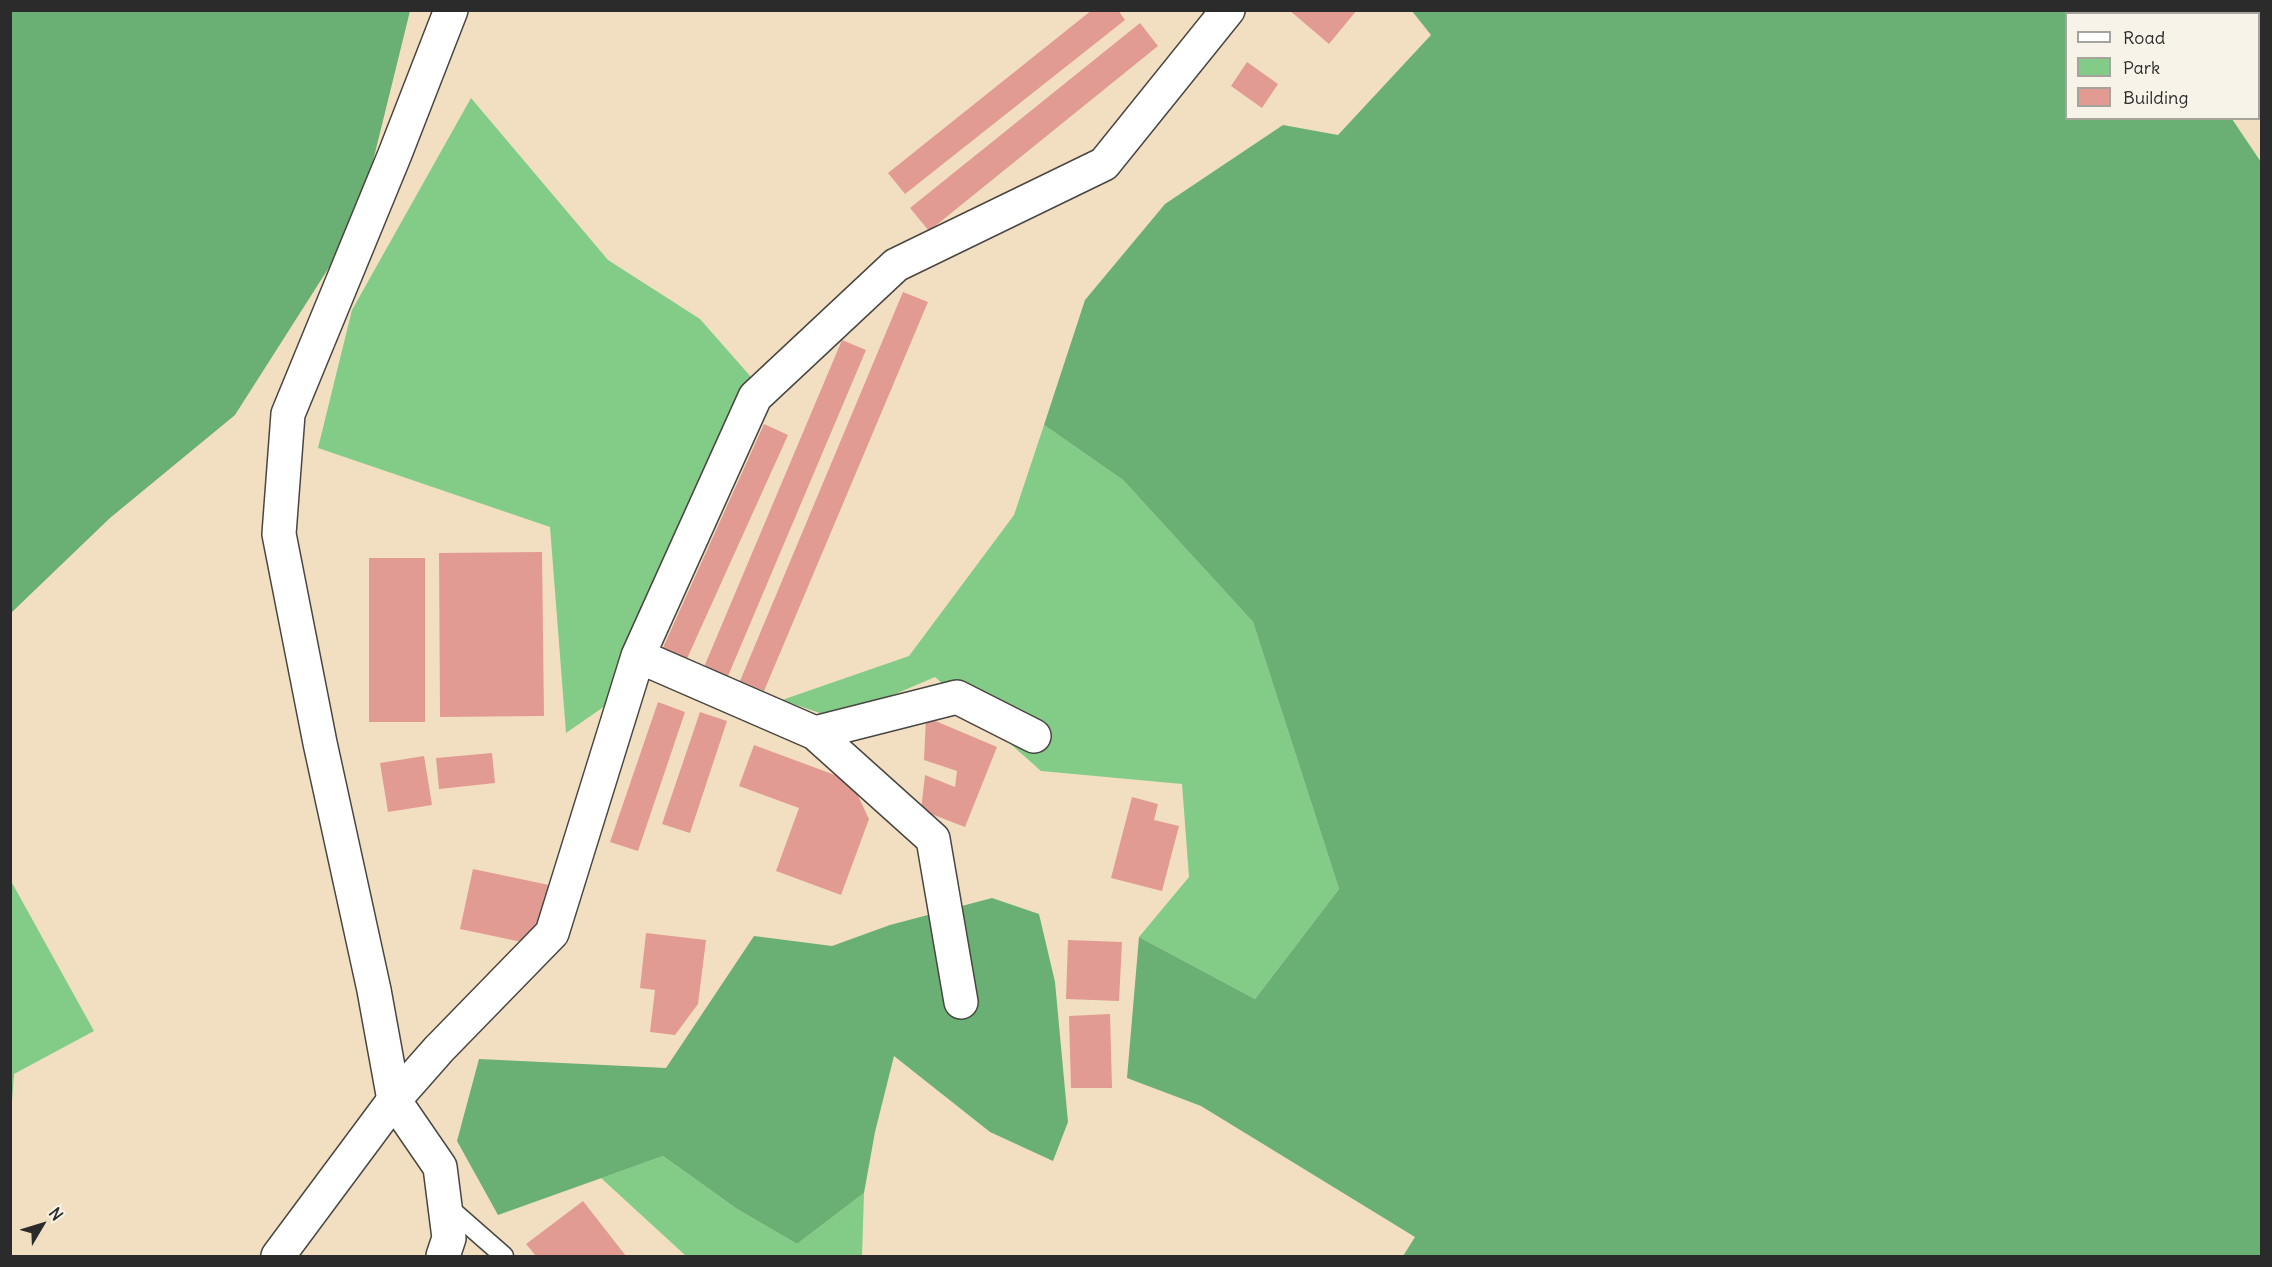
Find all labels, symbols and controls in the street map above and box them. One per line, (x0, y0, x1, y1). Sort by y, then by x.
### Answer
legend (2065, 12, 2260, 120)
text: Road (2123, 26, 2165, 49)
text: Park (2123, 56, 2160, 79)
text: Building (2123, 86, 2188, 109)
north arrow (12, 1195, 72, 1255)
text: N (45, 1203, 67, 1224)

